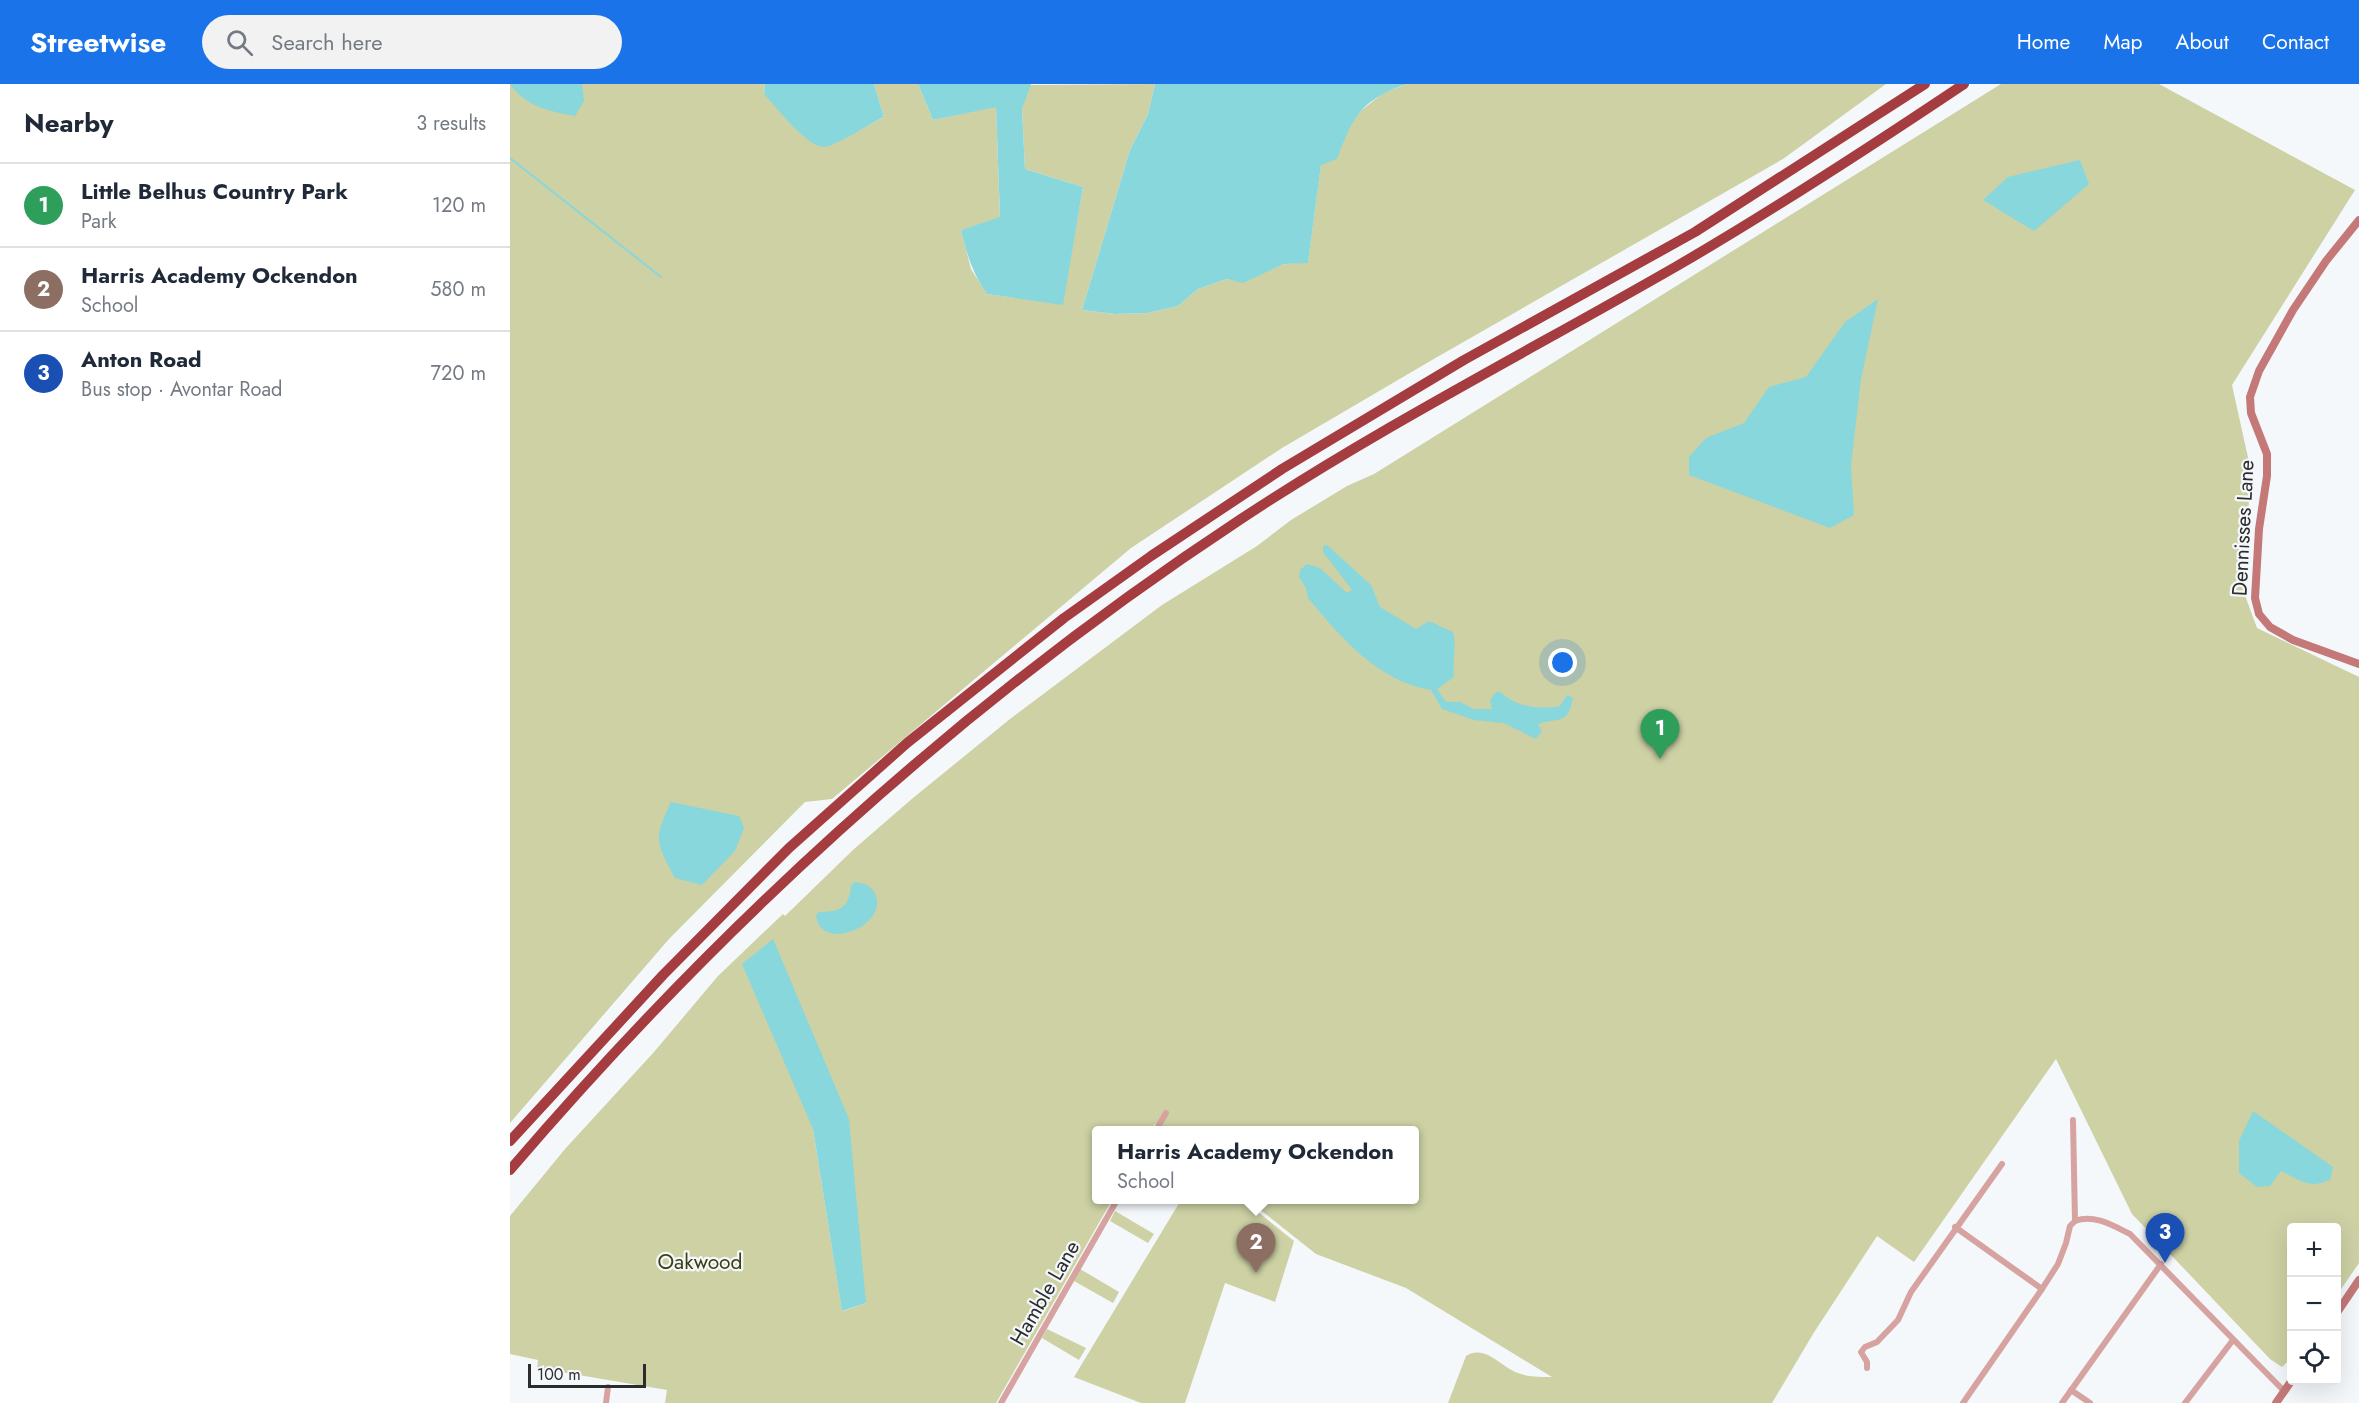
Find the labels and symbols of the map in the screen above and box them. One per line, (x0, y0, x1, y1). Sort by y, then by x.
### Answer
street label: Dennisses Lane (2224, 459, 2262, 597)
your location (1548, 648, 1577, 677)
pin: 1 (1640, 710, 1680, 759)
pin: 3 (2146, 1214, 2184, 1263)
pin: 2 (1236, 1224, 1276, 1273)
street label: Hamble Lane (1003, 1235, 1087, 1351)
park label: Oakwood (657, 1247, 743, 1277)
scale bar (528, 1361, 646, 1388)

